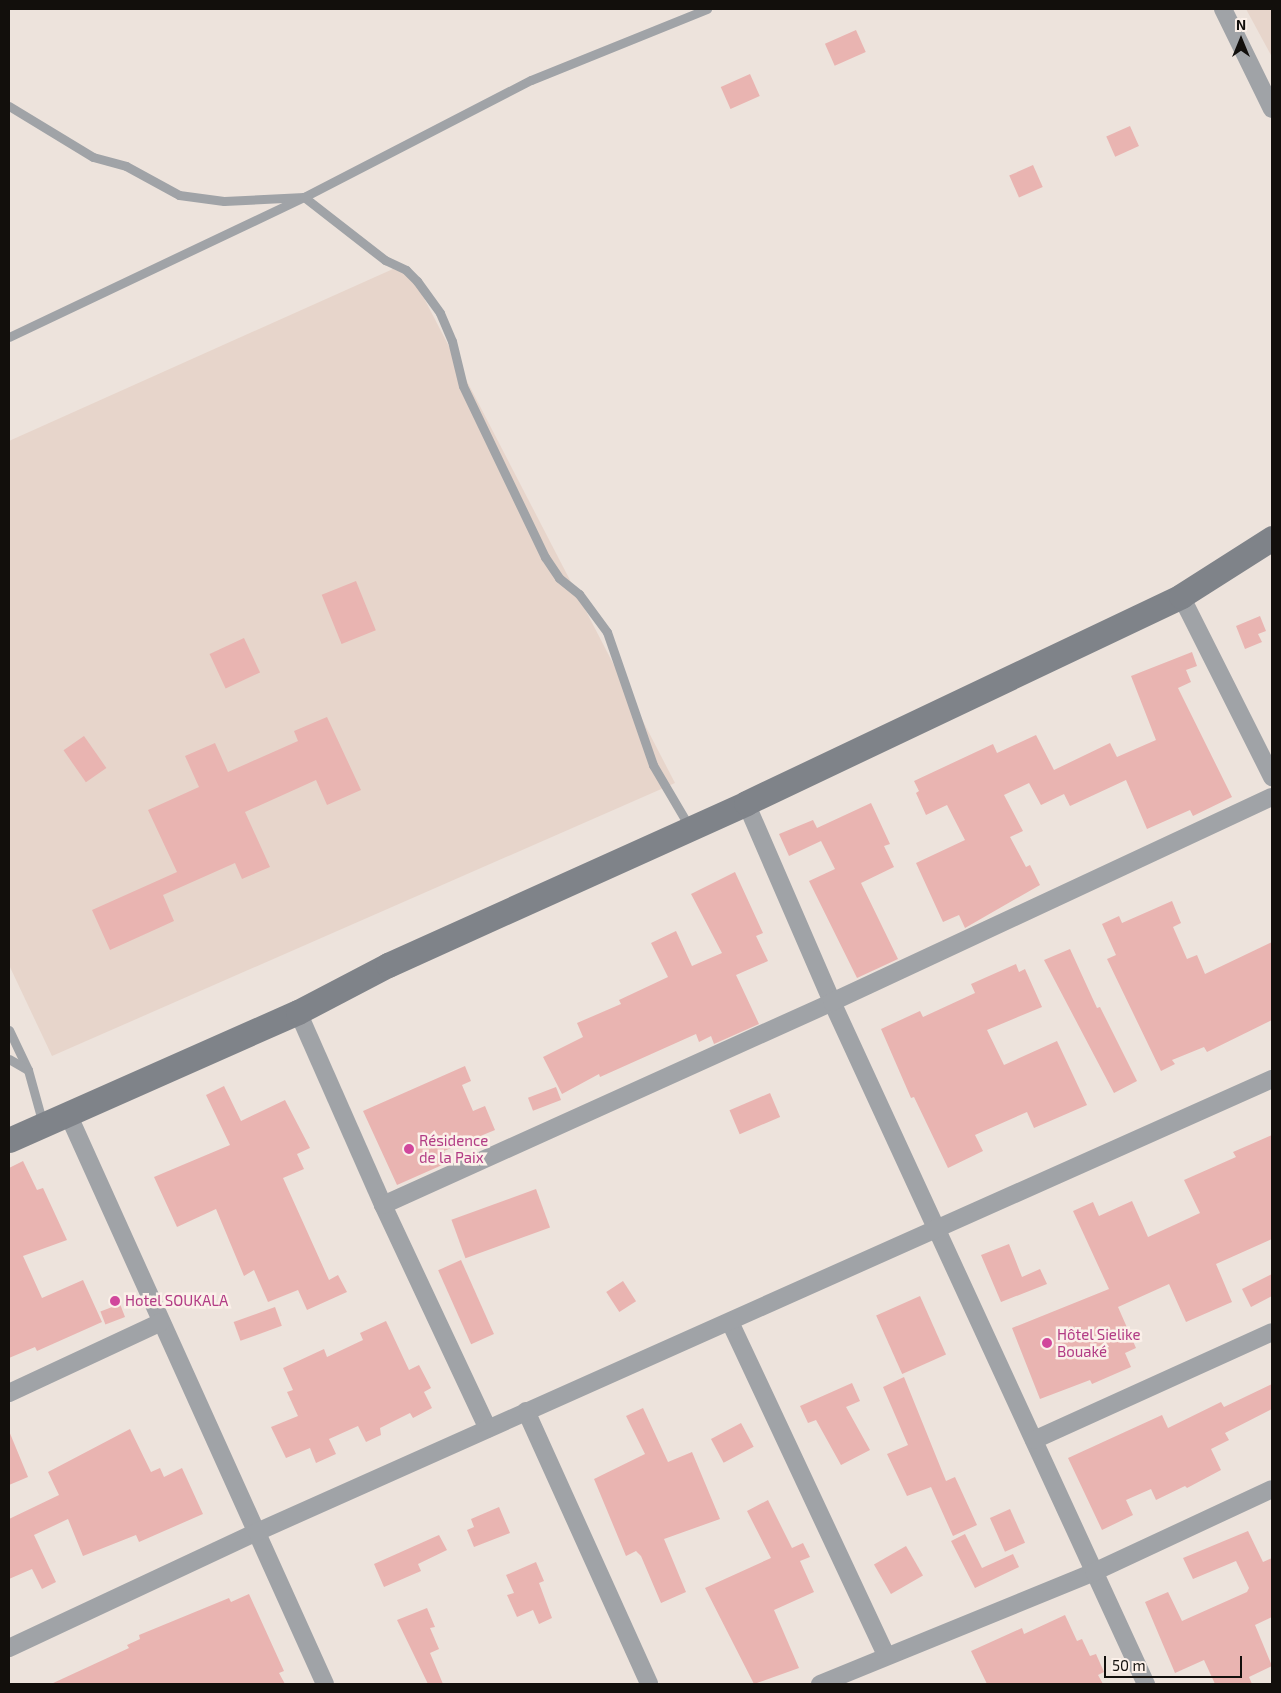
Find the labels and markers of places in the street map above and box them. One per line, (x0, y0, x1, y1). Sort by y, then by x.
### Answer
place label: Résidence de la Paix (419, 1131, 488, 1166)
marker: Résidence de la Paix (403, 1143, 415, 1155)
place label: Hotel SOUKALA (125, 1292, 229, 1310)
marker: Hotel SOUKALA (109, 1295, 121, 1307)
place label: Hôtel Sielike Bouaké (1057, 1325, 1141, 1360)
marker: Hôtel Sielike Bouaké (1041, 1337, 1053, 1349)

